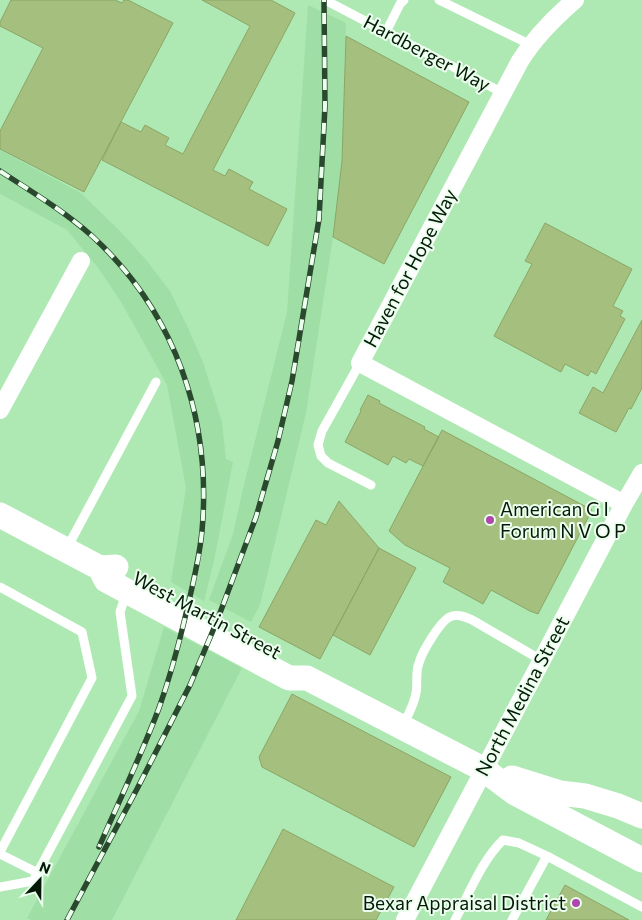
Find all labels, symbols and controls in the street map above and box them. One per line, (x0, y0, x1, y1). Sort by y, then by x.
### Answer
street label: Hardberger Way (360, 9, 495, 96)
street label: Haven for Hope Way (358, 185, 461, 351)
place label: American G I Forum N V O P (500, 497, 626, 542)
marker: American G I Forum N V O P (484, 514, 496, 526)
street label: West Martin Street (129, 566, 285, 663)
street label: North Medina Street (470, 612, 574, 780)
north arrow (15, 855, 65, 905)
text: N (37, 858, 53, 877)
place label: Bexar Appraisal District (363, 891, 566, 914)
marker: Bexar Appraisal District (570, 897, 582, 909)

